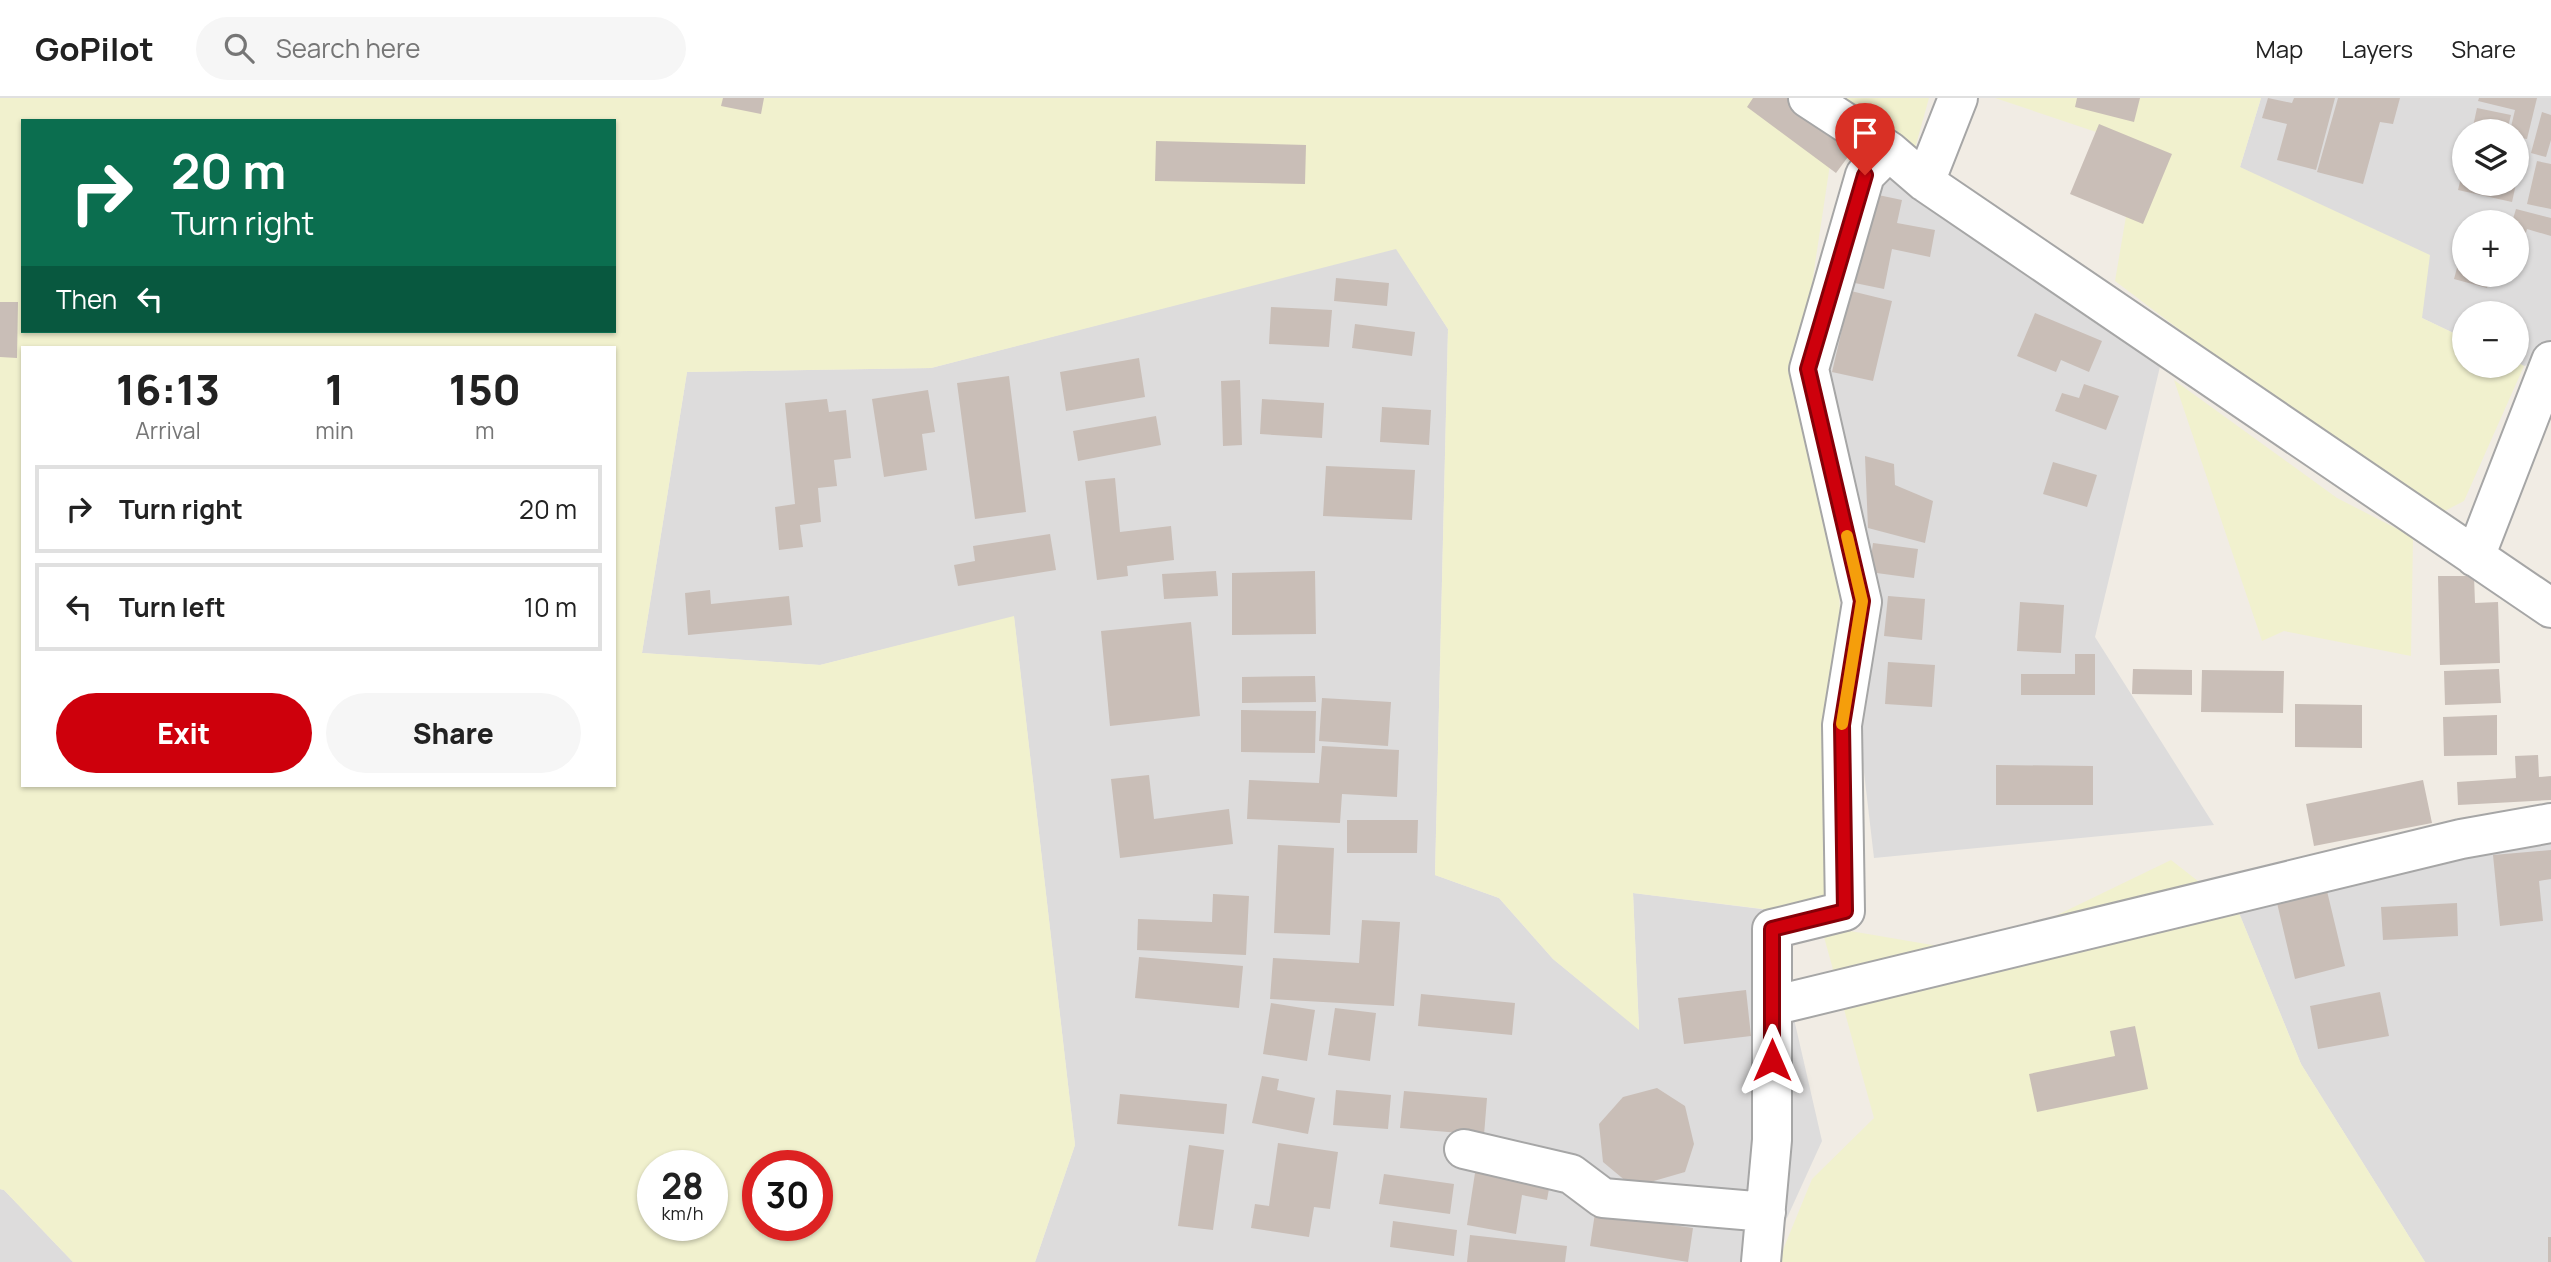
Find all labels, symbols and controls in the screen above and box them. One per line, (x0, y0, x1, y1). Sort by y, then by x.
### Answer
search box (196, 17, 686, 80)
text: GoPilot (35, 26, 154, 71)
icon: search (220, 29, 258, 67)
text: Search here (276, 30, 420, 66)
text: Map (2256, 32, 2303, 65)
text: Layers (2341, 32, 2413, 65)
text: Share (2451, 32, 2516, 65)
pin (1835, 103, 1895, 175)
icon: arrive (1846, 114, 1884, 152)
map controls (2452, 119, 2529, 378)
button: layers (2452, 119, 2529, 196)
text: 20 m (171, 137, 286, 204)
icon: right (56, 147, 147, 238)
text: Turn right (171, 201, 314, 245)
button: + (2452, 210, 2529, 287)
icon: left (131, 280, 169, 318)
text: Then (56, 281, 117, 317)
button: − (2452, 301, 2529, 378)
text: 16:13 (116, 360, 220, 418)
text: 1 (325, 360, 344, 418)
text: 150 (449, 360, 521, 418)
text: Arrival (135, 414, 201, 446)
text: min (315, 414, 354, 446)
text: m (475, 414, 495, 446)
icon: right (60, 490, 98, 528)
text: Turn right (119, 491, 243, 527)
text: 20 m (519, 491, 577, 527)
icon: left (60, 588, 98, 626)
text: Turn left (119, 589, 226, 625)
text: 10 m (524, 589, 577, 625)
button: Exit (56, 693, 312, 773)
button: Share (326, 693, 581, 773)
position arrow (1735, 1023, 1809, 1097)
speed limit sign: 30 (742, 1150, 833, 1241)
text: 28 (661, 1162, 704, 1210)
text: km/h (662, 1201, 703, 1225)

